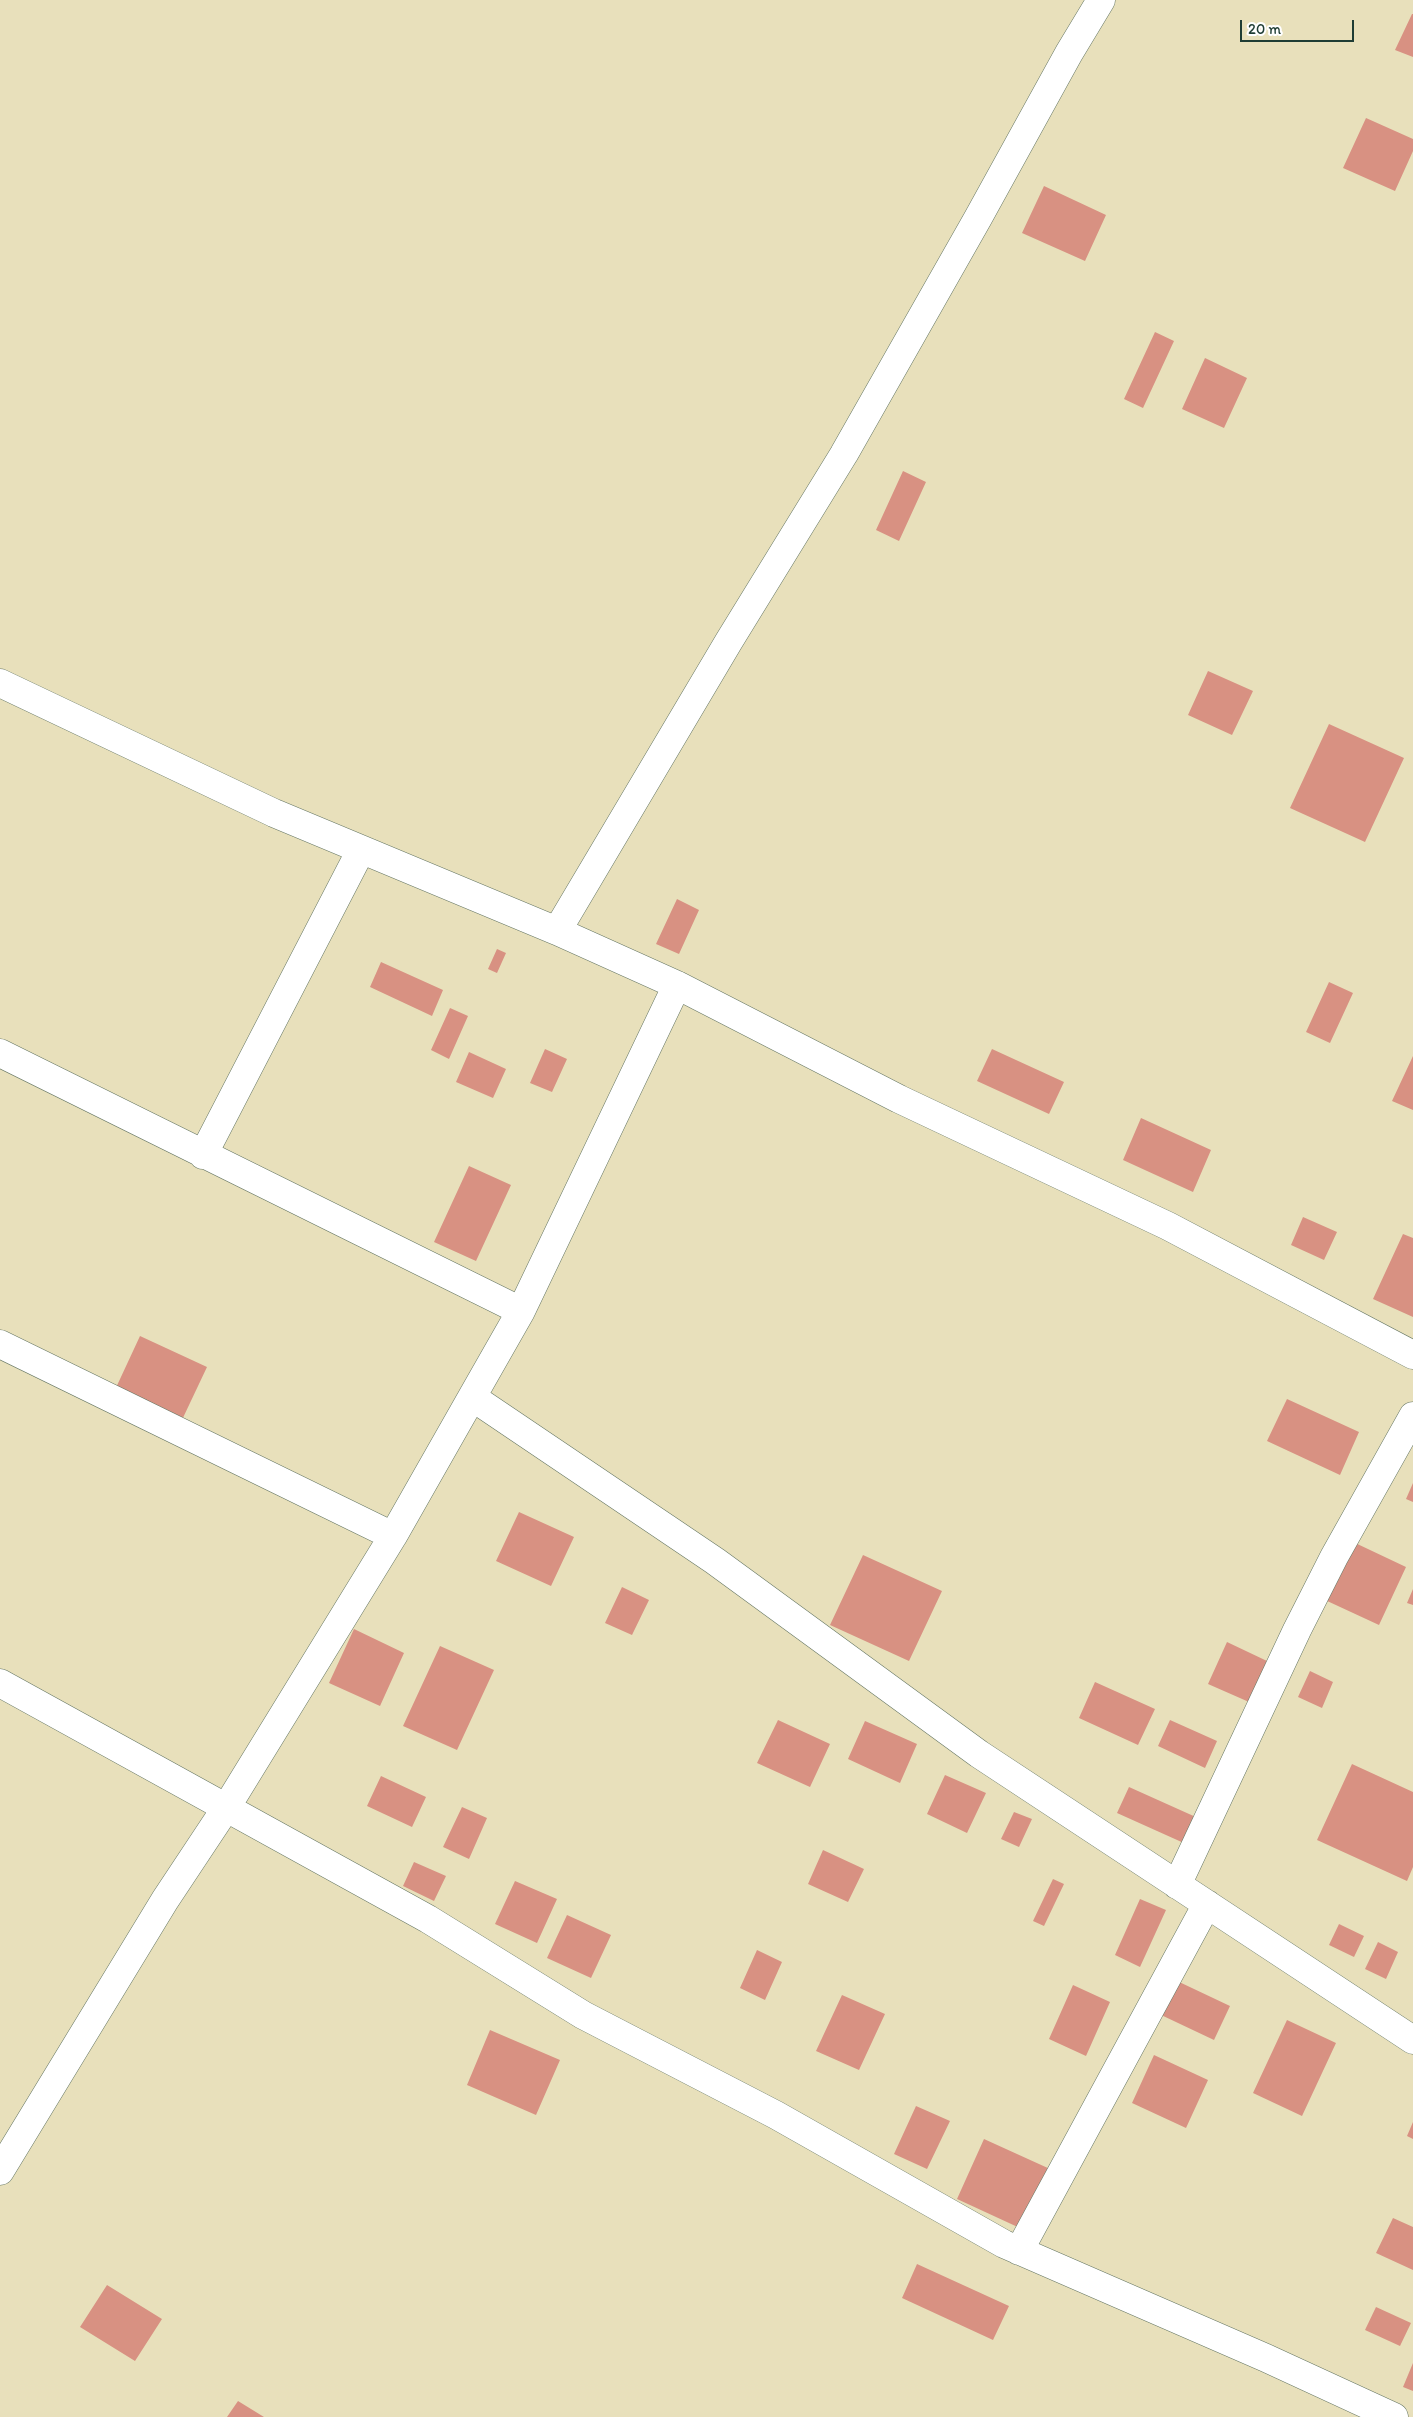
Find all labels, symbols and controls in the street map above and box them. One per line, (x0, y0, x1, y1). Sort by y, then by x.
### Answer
scale bar (1243, 10, 1357, 42)
text: 20 m (1248, 20, 1281, 38)

